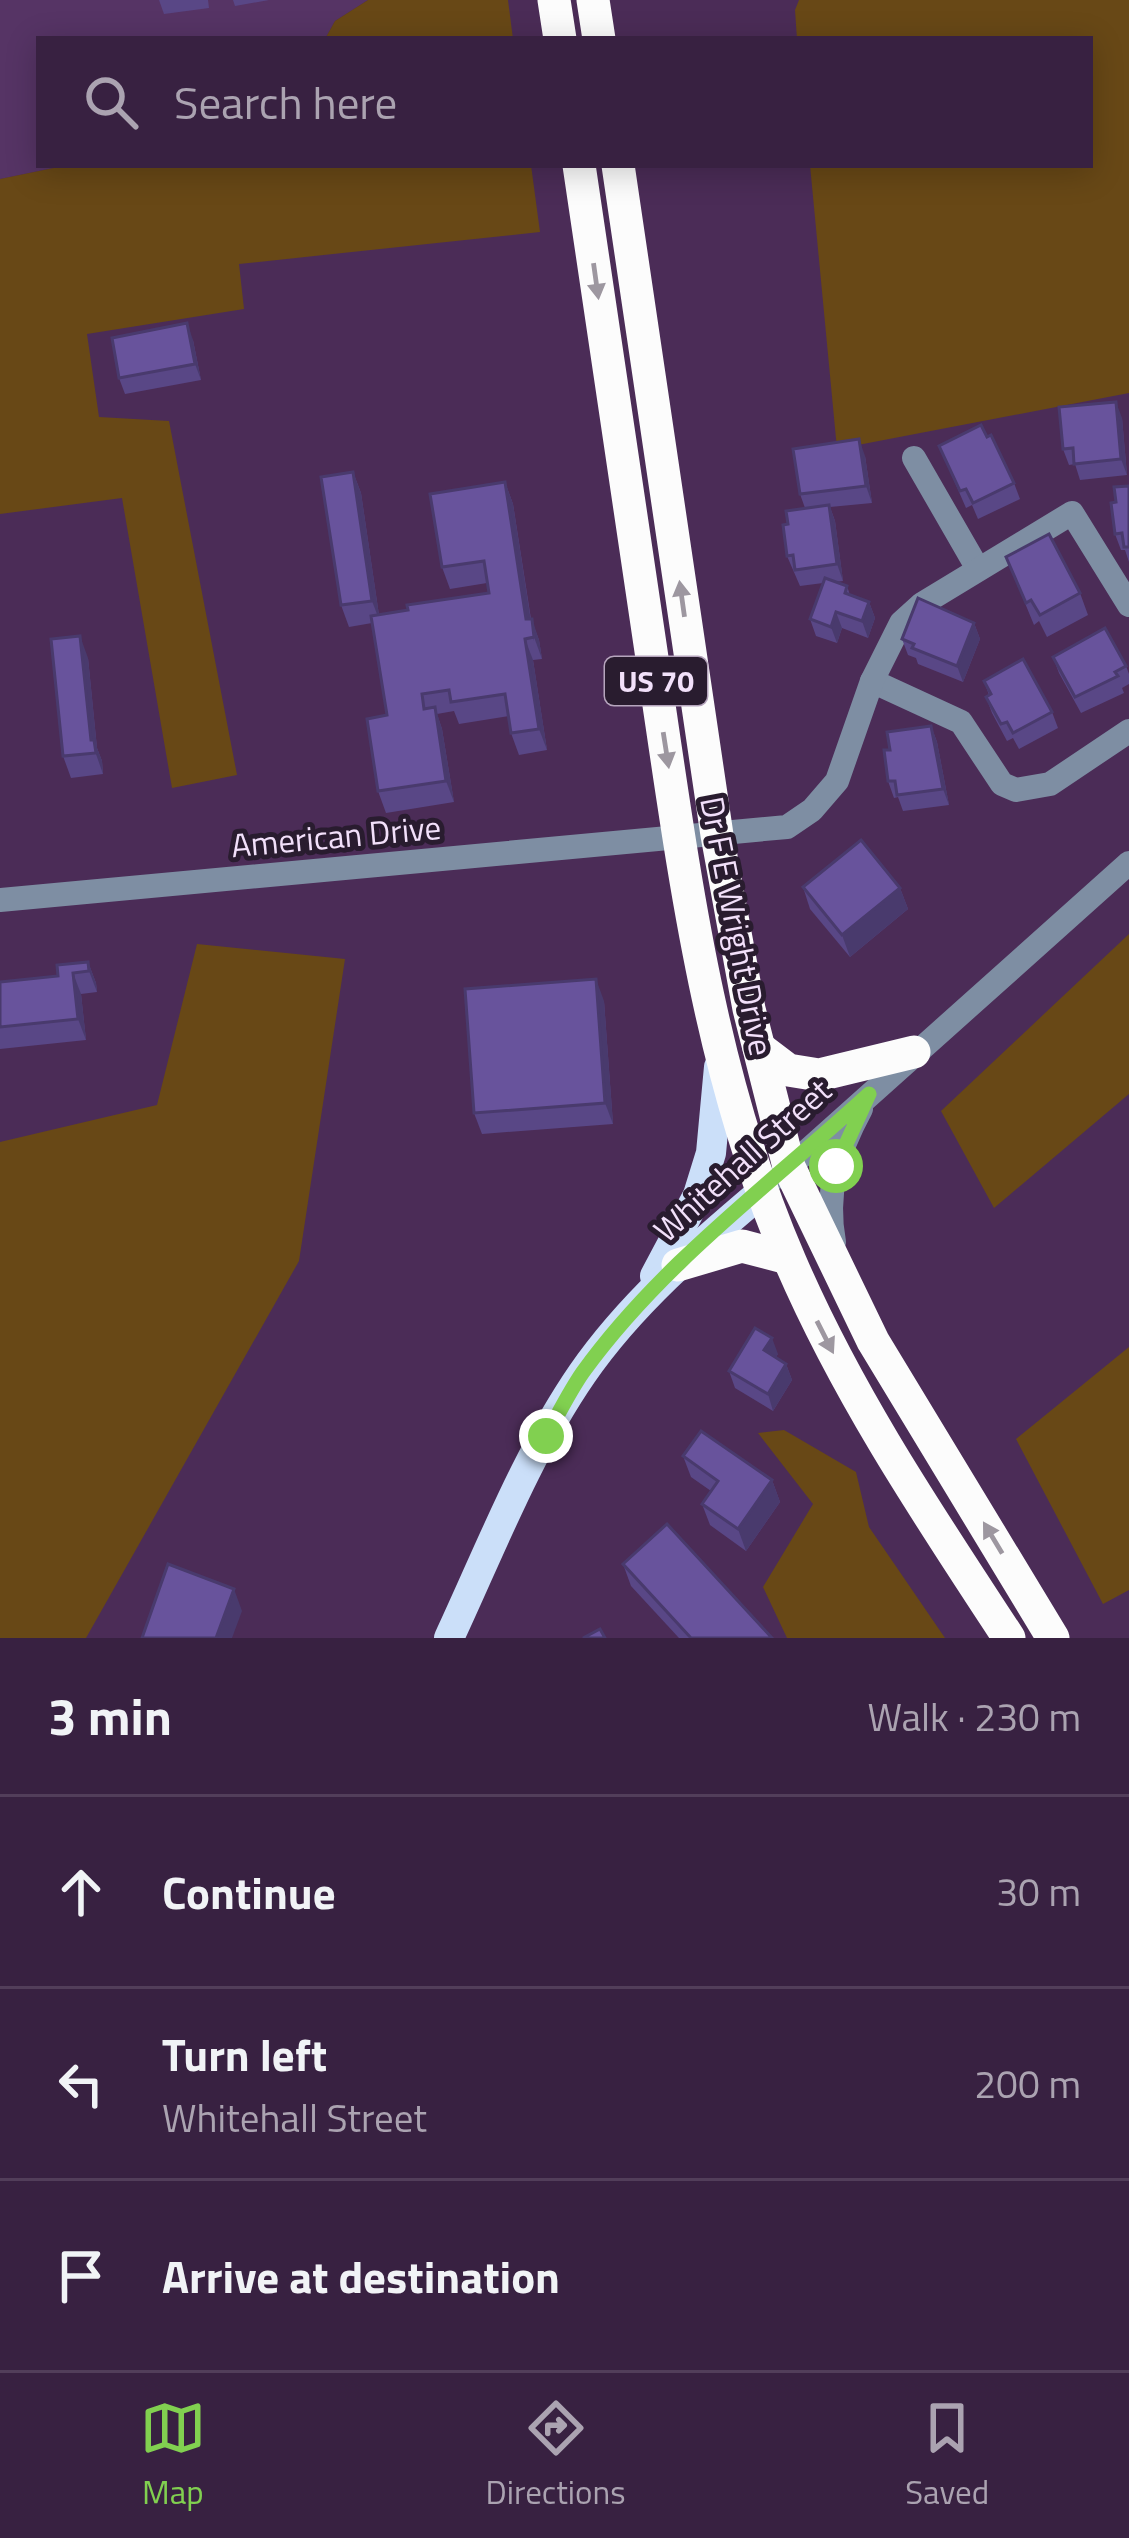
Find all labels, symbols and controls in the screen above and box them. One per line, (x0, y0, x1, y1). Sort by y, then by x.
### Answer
search box (36, 36, 1093, 168)
text: Search here (174, 68, 397, 136)
icon: search (78, 69, 144, 135)
one-way arrow (587, 262, 606, 300)
one-way arrow (672, 580, 691, 617)
road number: US 70 (605, 657, 707, 705)
one-way arrow (657, 731, 676, 769)
street label: Dr F E Wright Drive (687, 792, 787, 1060)
street label: American Drive (229, 802, 443, 870)
street label: Whitehall Street (642, 1066, 842, 1254)
route start (809, 1139, 863, 1193)
one-way arrow (815, 1320, 835, 1354)
route end (519, 1409, 573, 1463)
one-way arrow (983, 1521, 1004, 1555)
text: 3 min (48, 1677, 172, 1755)
text: Walk · 230 m (867, 1687, 1081, 1746)
text: Continue (162, 1858, 336, 1926)
icon: ahead (48, 1859, 114, 1925)
text: 30 m (996, 1862, 1081, 1921)
text: Turn left (162, 2020, 327, 2088)
icon: left (48, 2051, 114, 2117)
text: 200 m (974, 2054, 1081, 2113)
text: Whitehall Street (162, 2088, 427, 2147)
text: Arrive at destination (162, 2242, 560, 2310)
icon: arrive (48, 2243, 114, 2309)
tab: Map (140, 2395, 206, 2517)
tab: Directions (486, 2395, 625, 2517)
tab: Saved (905, 2395, 989, 2517)

